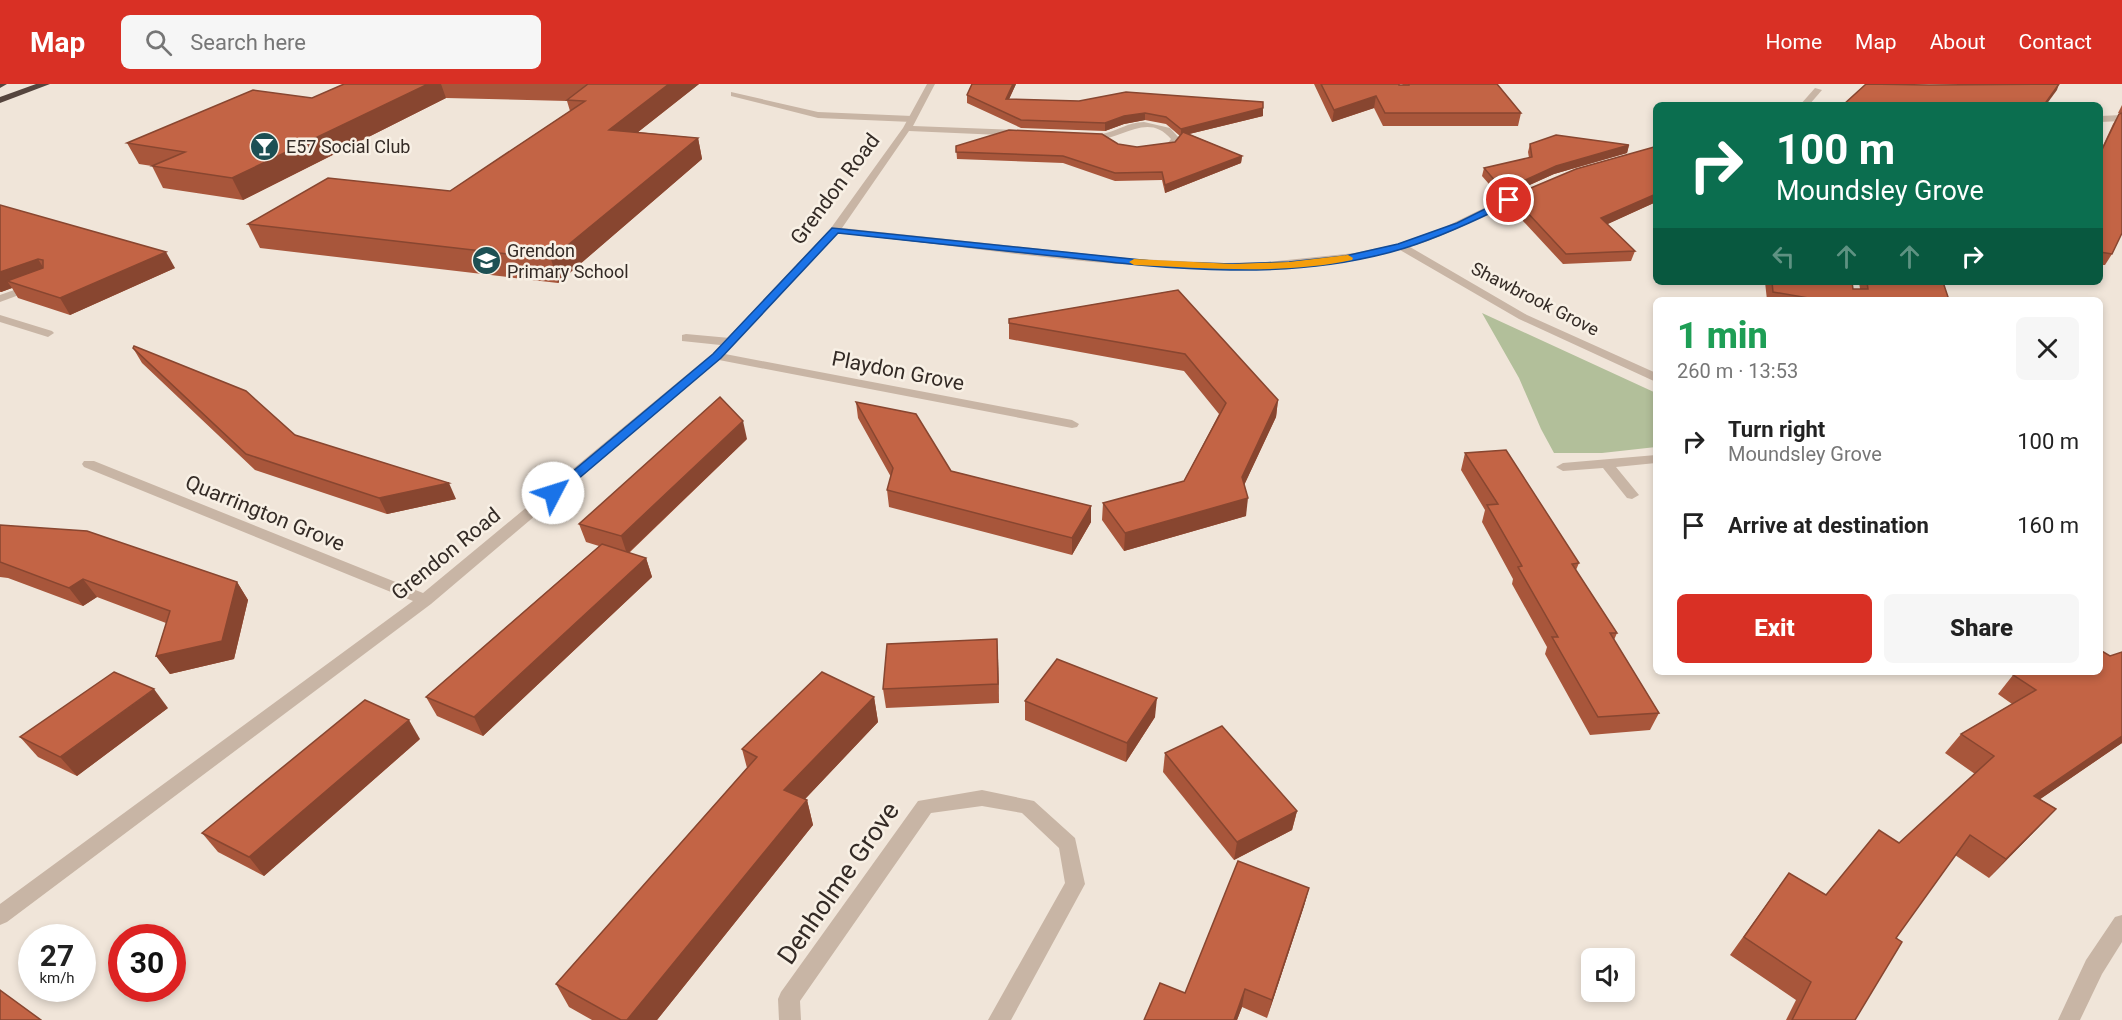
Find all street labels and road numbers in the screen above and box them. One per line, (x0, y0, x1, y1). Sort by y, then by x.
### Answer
street label: Grendon Road (785, 129, 885, 249)
street label: Shawbrook Grove (1468, 257, 1603, 340)
street label: Playdon Grove (830, 346, 966, 396)
street label: Quarrington Grove (182, 470, 348, 556)
street label: Grendon Road (387, 503, 505, 605)
street label: Denholme Grove (771, 796, 905, 970)

